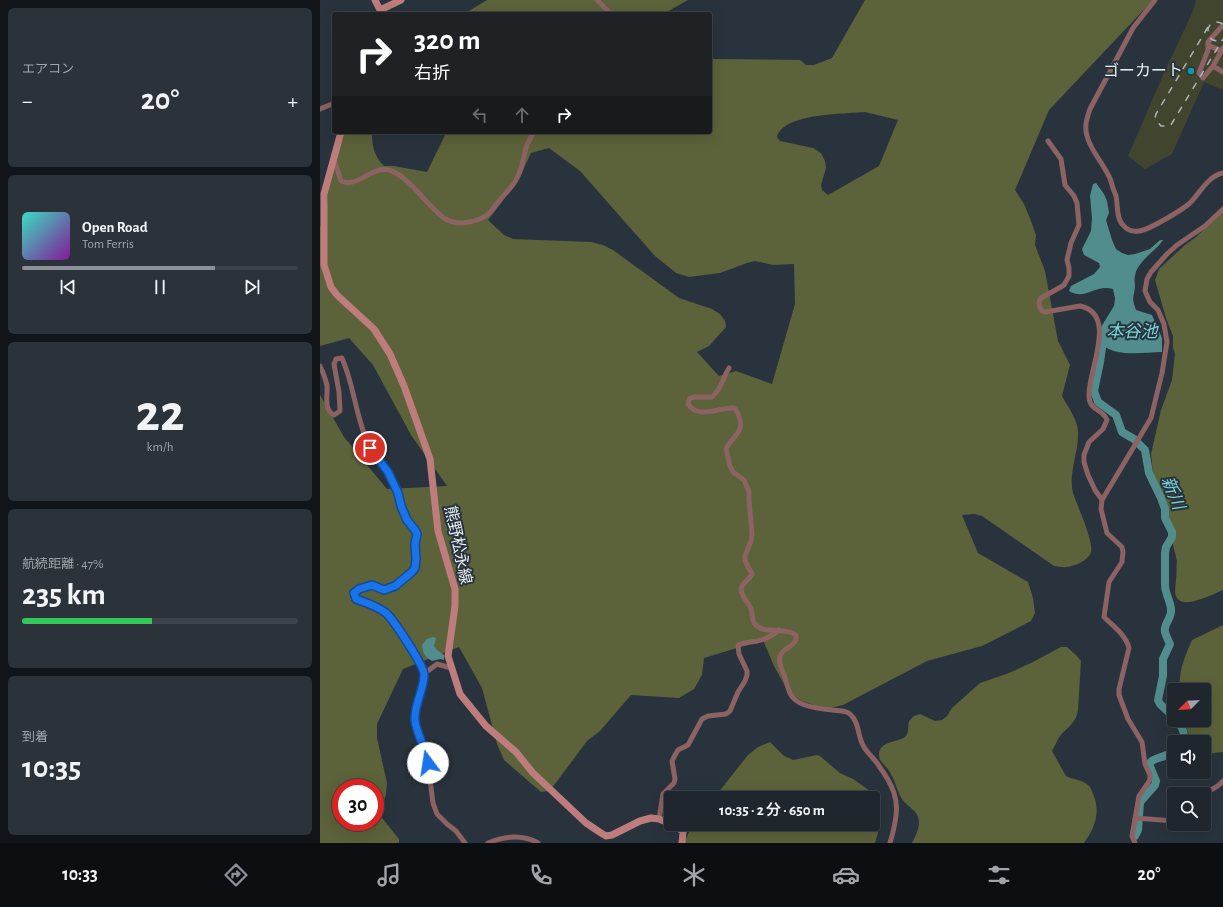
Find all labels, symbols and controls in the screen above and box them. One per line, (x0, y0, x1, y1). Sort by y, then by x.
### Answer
text: 320 m (414, 27, 481, 55)
icon: right (348, 28, 400, 80)
place label: ゴーカート (1103, 62, 1183, 79)
text: エアコン (22, 63, 74, 76)
text: 右折 (414, 65, 450, 83)
marker: ゴーカート (1186, 66, 1196, 76)
text: 20° (141, 85, 179, 115)
text: − (22, 90, 33, 112)
text: + (287, 90, 298, 112)
icon: left (469, 104, 491, 126)
icon: ahead (511, 104, 533, 126)
icon: right (553, 104, 575, 126)
text: Open Road (82, 220, 148, 235)
text: Tom Ferris (82, 238, 134, 251)
icon: previous (57, 276, 79, 298)
icon: pause (149, 276, 171, 298)
icon: next (241, 276, 263, 298)
water label: 本谷池 (1107, 322, 1159, 340)
text: 22 (136, 388, 184, 440)
pin (353, 431, 387, 465)
icon: arrive (359, 437, 381, 459)
text: km/h (147, 441, 173, 454)
water label: 新川 (1159, 474, 1189, 514)
street label: 熊野松永線 (442, 504, 475, 586)
text: 航続距離 · 47% (22, 558, 104, 571)
text: 235 km (22, 580, 106, 610)
north arrow (1167, 683, 1211, 727)
map controls (1167, 683, 1211, 831)
text: 到着 (22, 731, 48, 744)
button: sound (1167, 735, 1211, 779)
position arrow (407, 742, 449, 784)
text: 10:35 (22, 753, 81, 783)
speed limit sign: 30 (332, 779, 384, 831)
button: search (1167, 787, 1211, 831)
text: 10:35 · 2 分 · 650 m (719, 803, 825, 818)
icon: directions (222, 861, 250, 889)
icon: music (375, 861, 403, 889)
icon: phone (527, 861, 555, 889)
icon: climate (680, 861, 708, 889)
icon: car (832, 861, 860, 889)
icon: filters (985, 861, 1013, 889)
text: 10:33 (62, 866, 98, 884)
text: 20° (1137, 866, 1161, 884)

